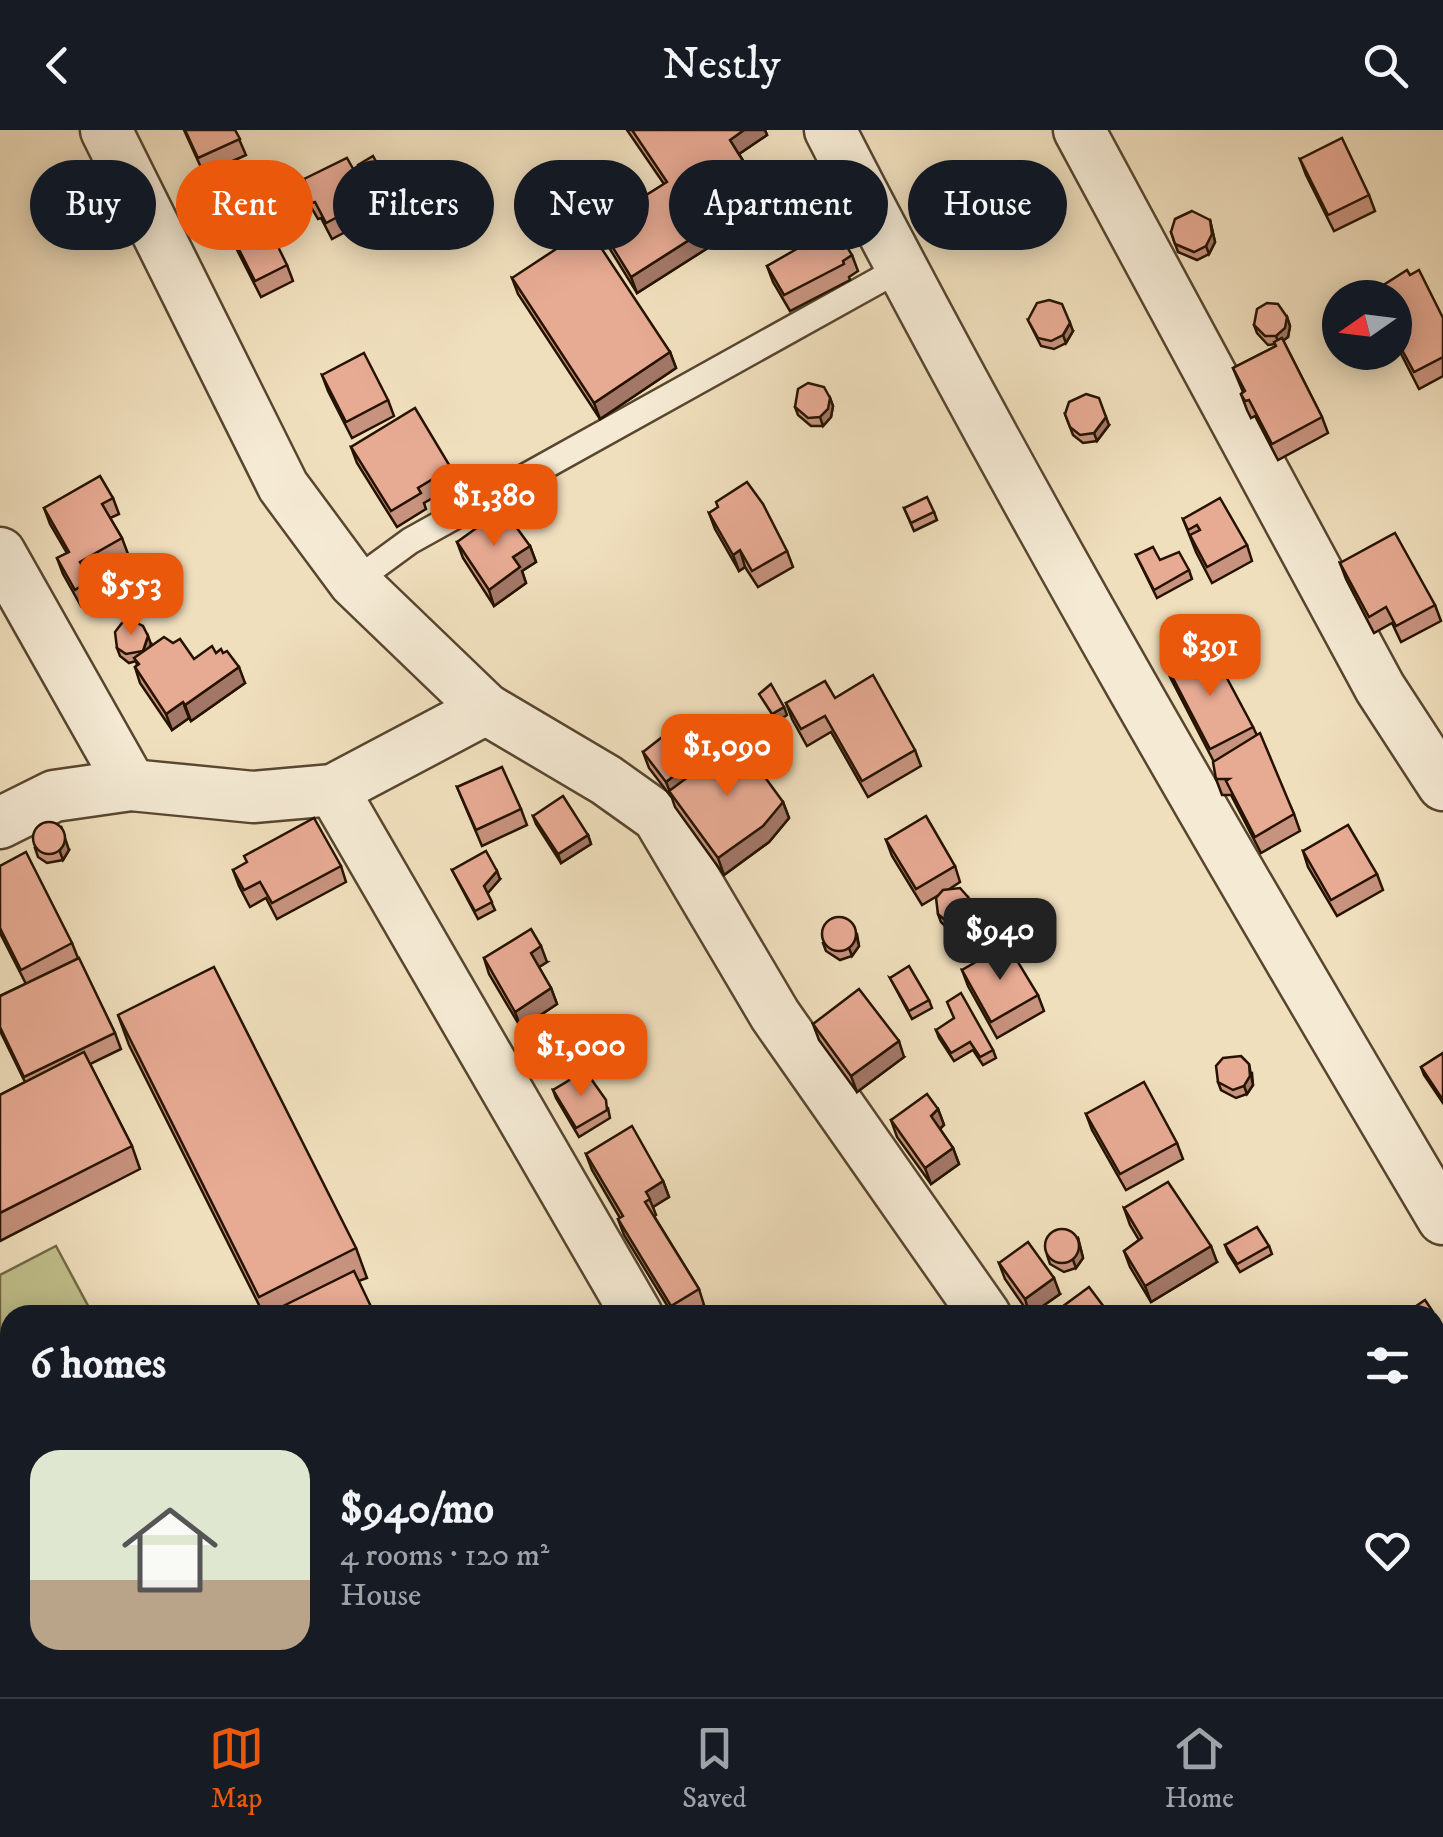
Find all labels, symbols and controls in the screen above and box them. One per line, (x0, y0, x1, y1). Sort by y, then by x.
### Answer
text: Nestly (662, 37, 781, 93)
icon: back (30, 38, 85, 93)
icon: search (1358, 38, 1413, 93)
chip: Buy (30, 160, 156, 250)
chip: Rent (176, 160, 313, 250)
chip: Filters (333, 160, 494, 250)
chip: New (514, 160, 649, 250)
chip: Apartment (669, 160, 888, 250)
chip: House (908, 160, 1067, 250)
north arrow (1322, 280, 1412, 370)
map controls (1322, 280, 1412, 370)
pin: $1,380 (413, 464, 575, 549)
text: $1,380 (453, 476, 536, 516)
pin: $553 (72, 553, 190, 638)
text: $553 (100, 565, 162, 605)
pin: $391 (1151, 614, 1269, 699)
text: $391 (1182, 626, 1238, 666)
pin: $1,090 (646, 714, 808, 799)
text: $1,090 (683, 726, 771, 766)
pin: $940 (941, 898, 1059, 983)
text: $940 (965, 910, 1035, 950)
pin: $1,000 (500, 1014, 662, 1099)
text: $1,000 (536, 1026, 626, 1066)
icon: filters (1360, 1338, 1415, 1393)
text: 6 homes (30, 1339, 166, 1391)
text: $940/mo (340, 1484, 494, 1536)
icon: home (110, 1490, 230, 1610)
icon: heart (1360, 1523, 1415, 1578)
text: 4 rooms · 120 m² (340, 1536, 549, 1576)
text: House (340, 1576, 421, 1616)
tab: Map (209, 1721, 264, 1816)
tab: Saved (682, 1721, 747, 1816)
tab: Home (1165, 1721, 1234, 1816)

